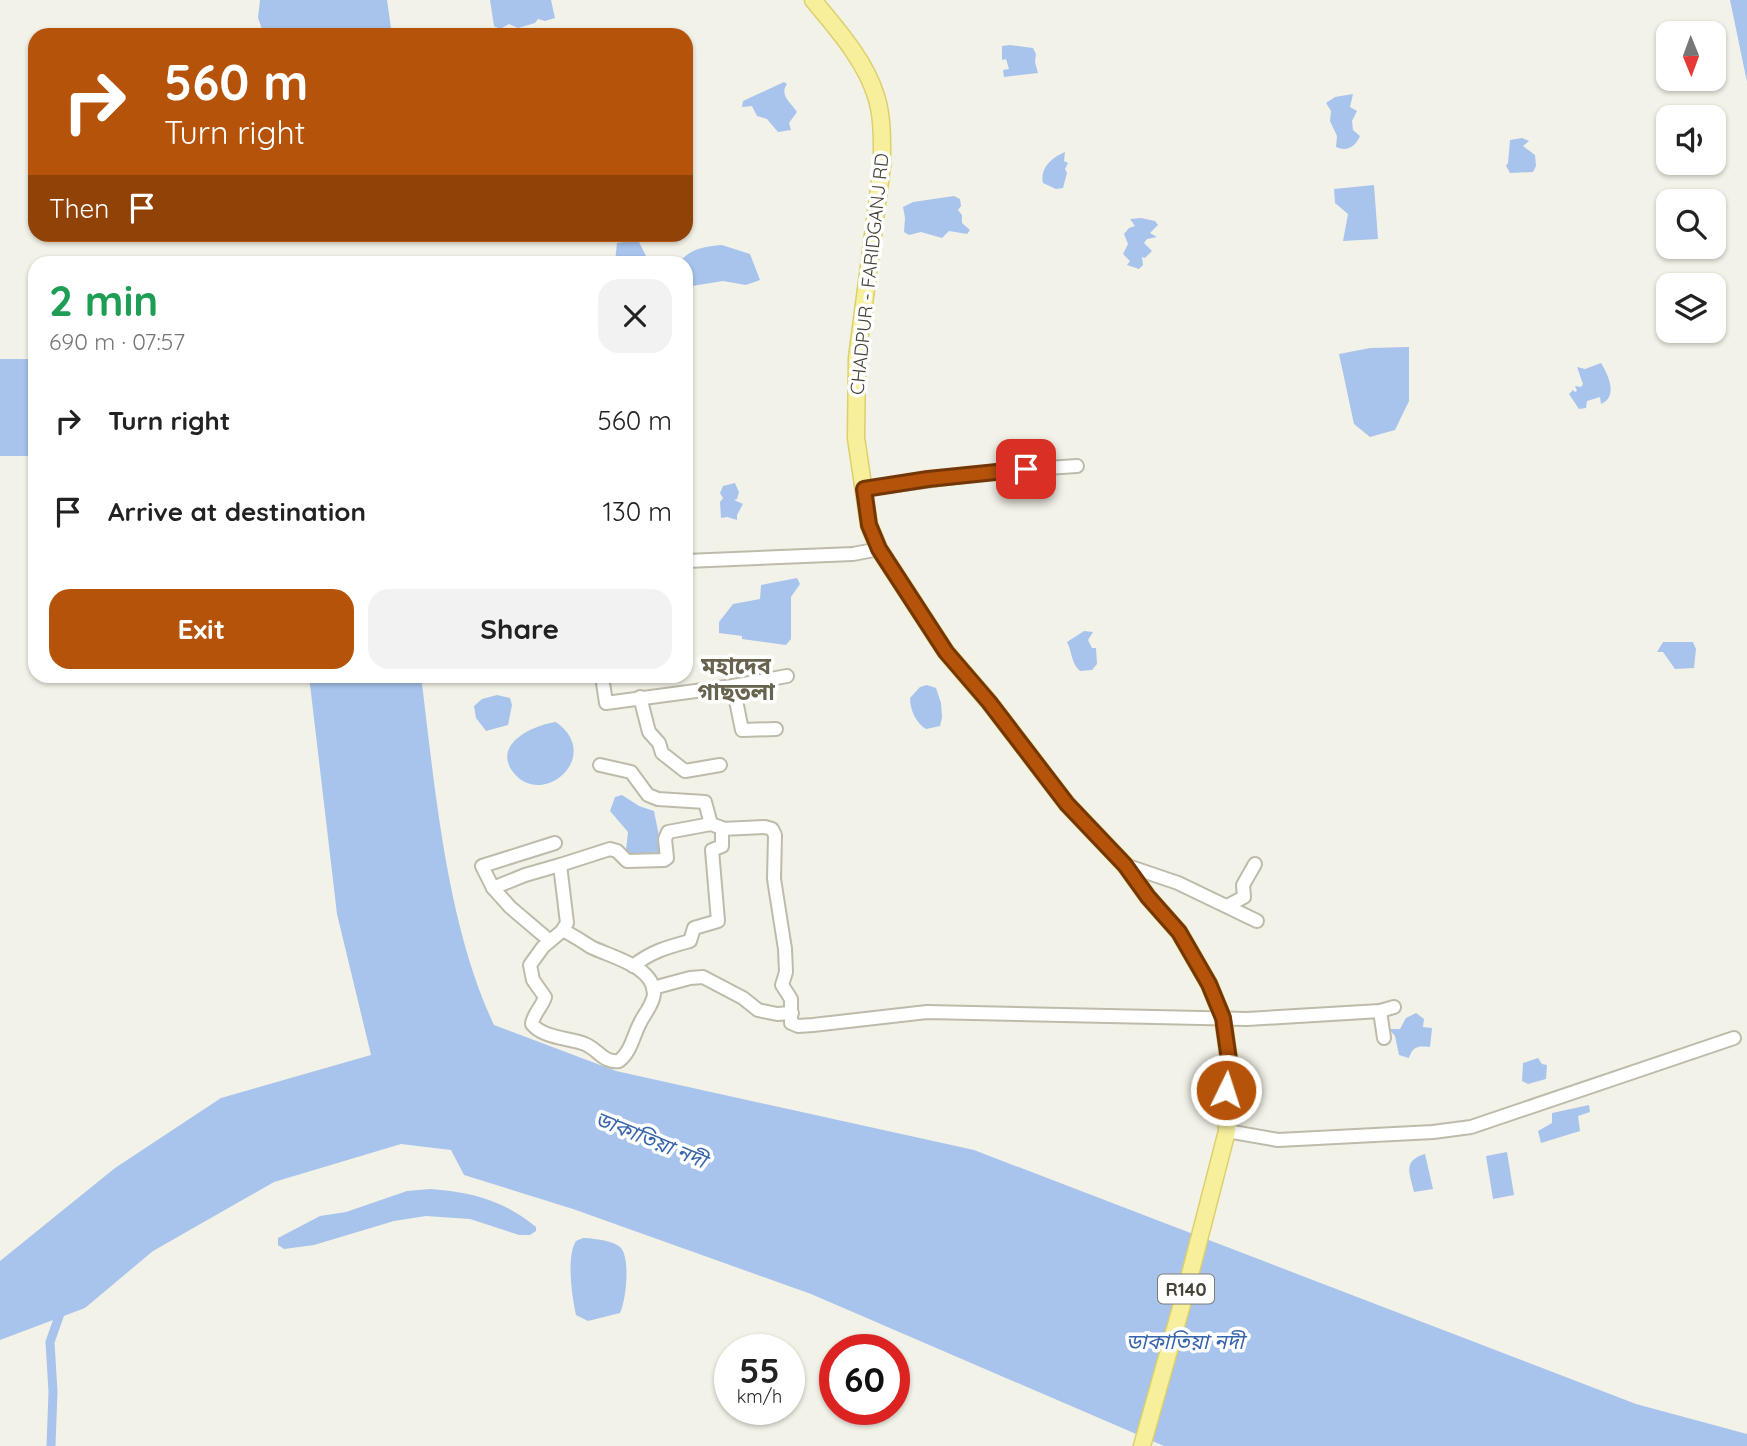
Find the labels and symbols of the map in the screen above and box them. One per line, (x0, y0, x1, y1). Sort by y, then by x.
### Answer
north arrow (1656, 21, 1726, 91)
street label: CHADPUR - FARIDGANJ RD (844, 152, 894, 396)
pin (996, 439, 1056, 499)
district label: মহাদেব গাছতলা (697, 651, 775, 706)
position arrow (1189, 1053, 1263, 1127)
water label: ডাকাতিয়া নদী (592, 1105, 715, 1175)
road number: R140 (1158, 1274, 1214, 1304)
water label: ডাকাতিয়া নদী (1126, 1328, 1248, 1354)
speed limit sign: 60 (819, 1334, 910, 1425)

